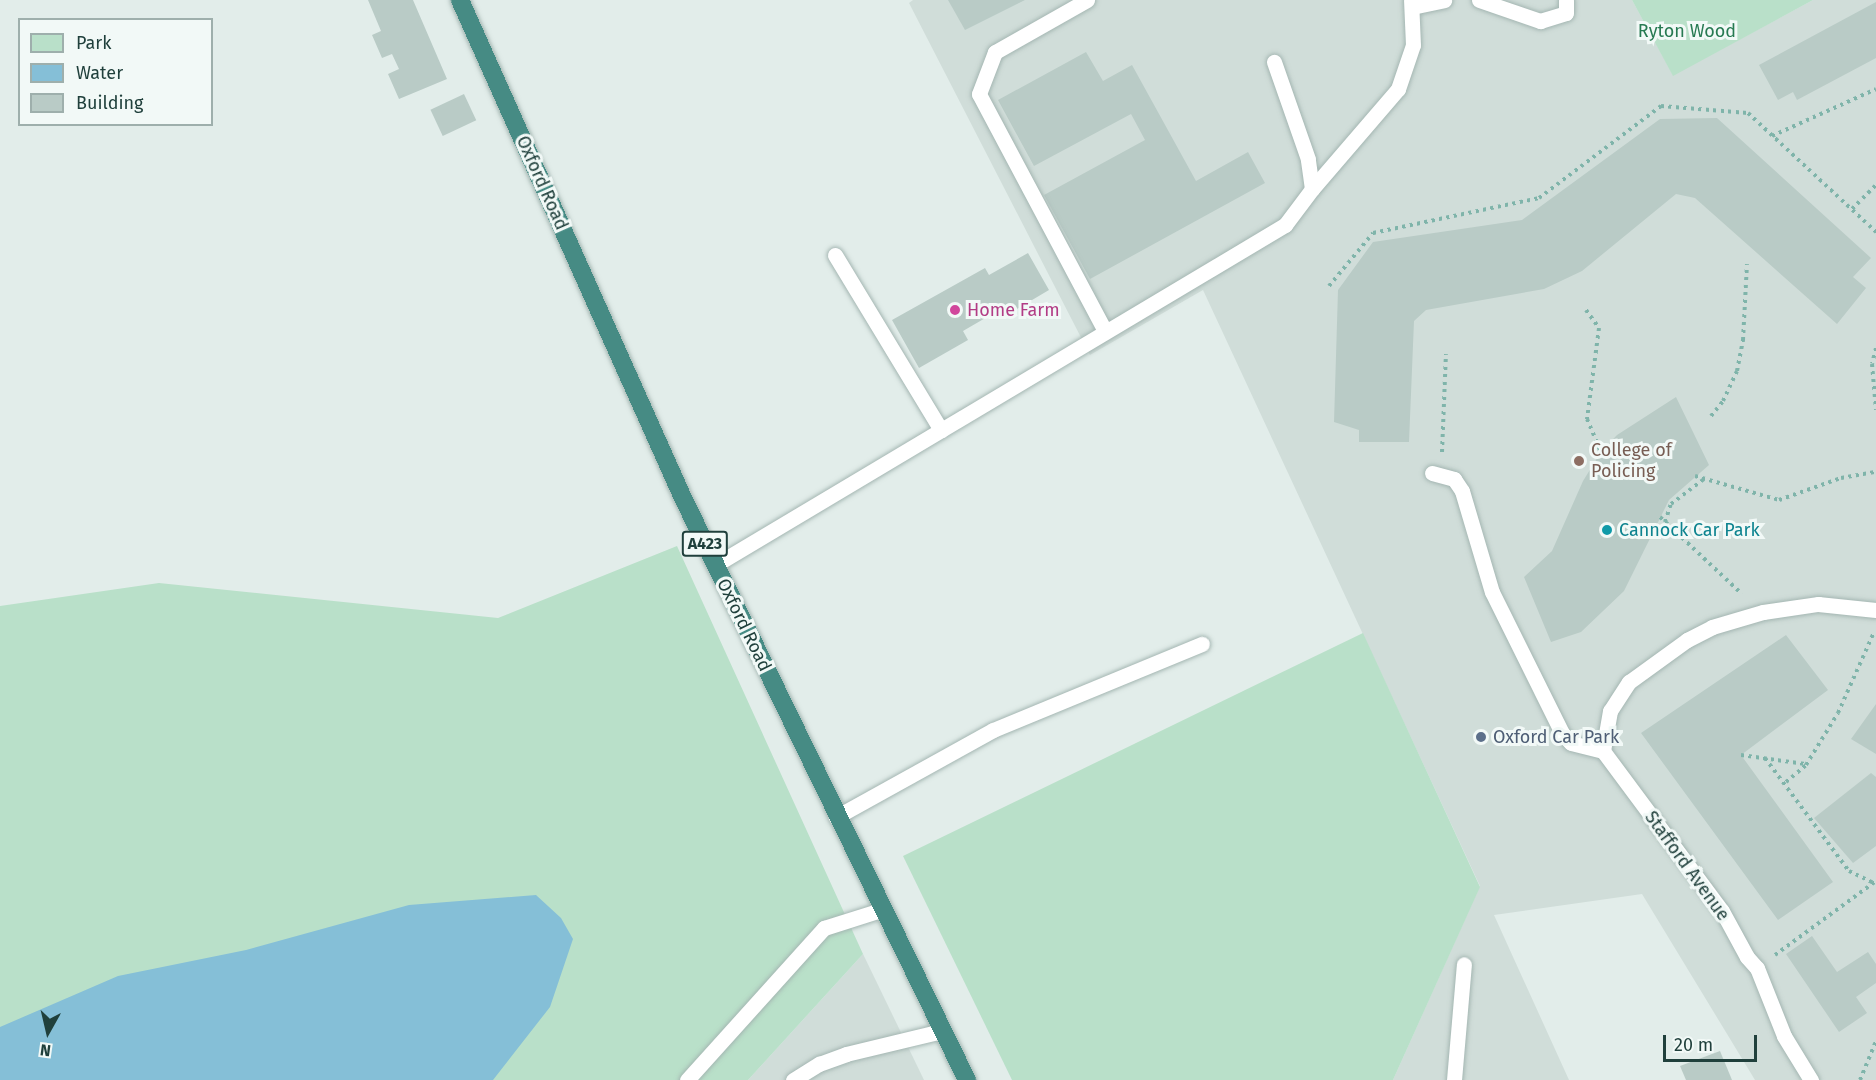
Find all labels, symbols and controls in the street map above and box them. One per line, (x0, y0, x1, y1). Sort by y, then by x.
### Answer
legend (18, 18, 213, 126)
park label: Ryton Wood (1638, 20, 1736, 42)
text: Park (76, 32, 111, 54)
text: Water (76, 62, 123, 84)
text: Building (76, 92, 143, 114)
street label: Oxford Road (512, 133, 572, 233)
place label: Home Farm (967, 299, 1060, 321)
marker: Home Farm (948, 303, 962, 317)
place label: College of Policing (1591, 440, 1672, 482)
marker: College of Policing (1572, 454, 1586, 468)
place label: Cannock Car Park (1619, 519, 1760, 541)
marker: Cannock Car Park (1600, 523, 1614, 537)
road number: A423 (681, 531, 729, 557)
street label: Oxford Road (712, 575, 776, 675)
place label: Oxford Car Park (1493, 726, 1619, 748)
marker: Oxford Car Park (1474, 730, 1488, 744)
street label: Stafford Avenue (1640, 807, 1734, 925)
north arrow (18, 1002, 78, 1062)
scale bar (1666, 1023, 1760, 1061)
text: 20 m (1674, 1034, 1713, 1056)
text: N (39, 1040, 52, 1060)

